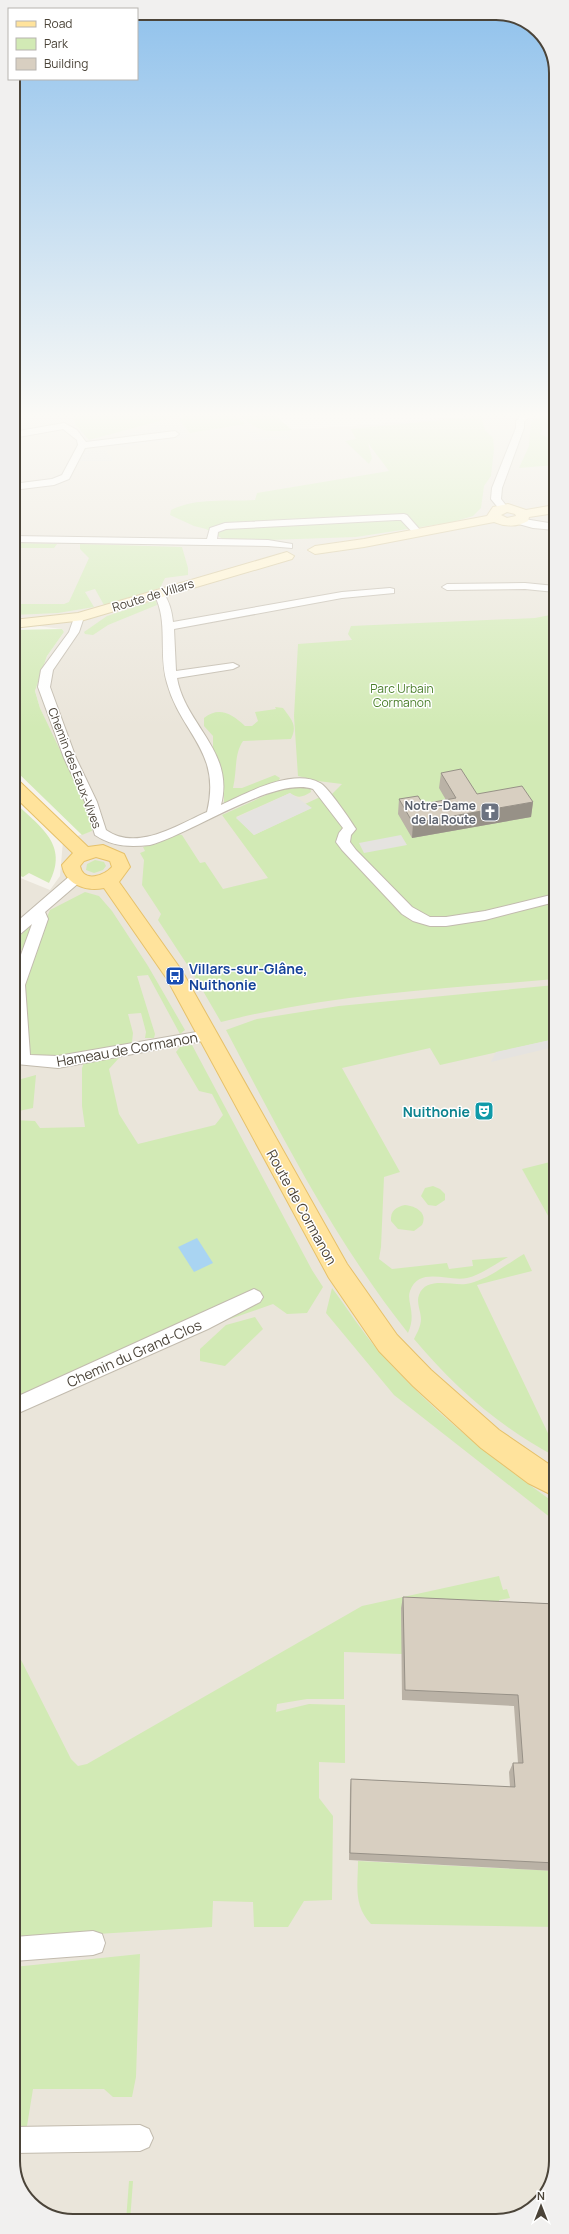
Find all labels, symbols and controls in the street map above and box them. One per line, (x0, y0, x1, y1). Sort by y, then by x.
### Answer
legend (8, 8, 138, 80)
text: Road (44, 15, 72, 32)
text: Park (44, 35, 69, 52)
text: Building (44, 55, 88, 72)
street label: Route de Villars (110, 574, 196, 616)
park label: Parc Urbain Cormanon (370, 680, 434, 711)
street label: Chemin des Eaux-Vives (44, 705, 106, 831)
place label: Notre-Dame de la Route (405, 797, 476, 828)
church icon: Notre-Dame de la Route (479, 801, 501, 823)
place label: Villars-sur-Glâne, Nuithonie (189, 959, 307, 994)
bus stop icon: Villars-sur-Glâne, Nuithonie (164, 965, 186, 987)
street label: Hameau de Cormanon (55, 1027, 199, 1071)
theatre icon: Nuithonie (473, 1100, 495, 1122)
place label: Nuithonie (403, 1102, 470, 1121)
street label: Route de Cormanon (262, 1146, 342, 1268)
street label: Chemin du Grand-Clos (64, 1315, 204, 1391)
north arrow (521, 2186, 561, 2226)
text: N (537, 2188, 545, 2203)

